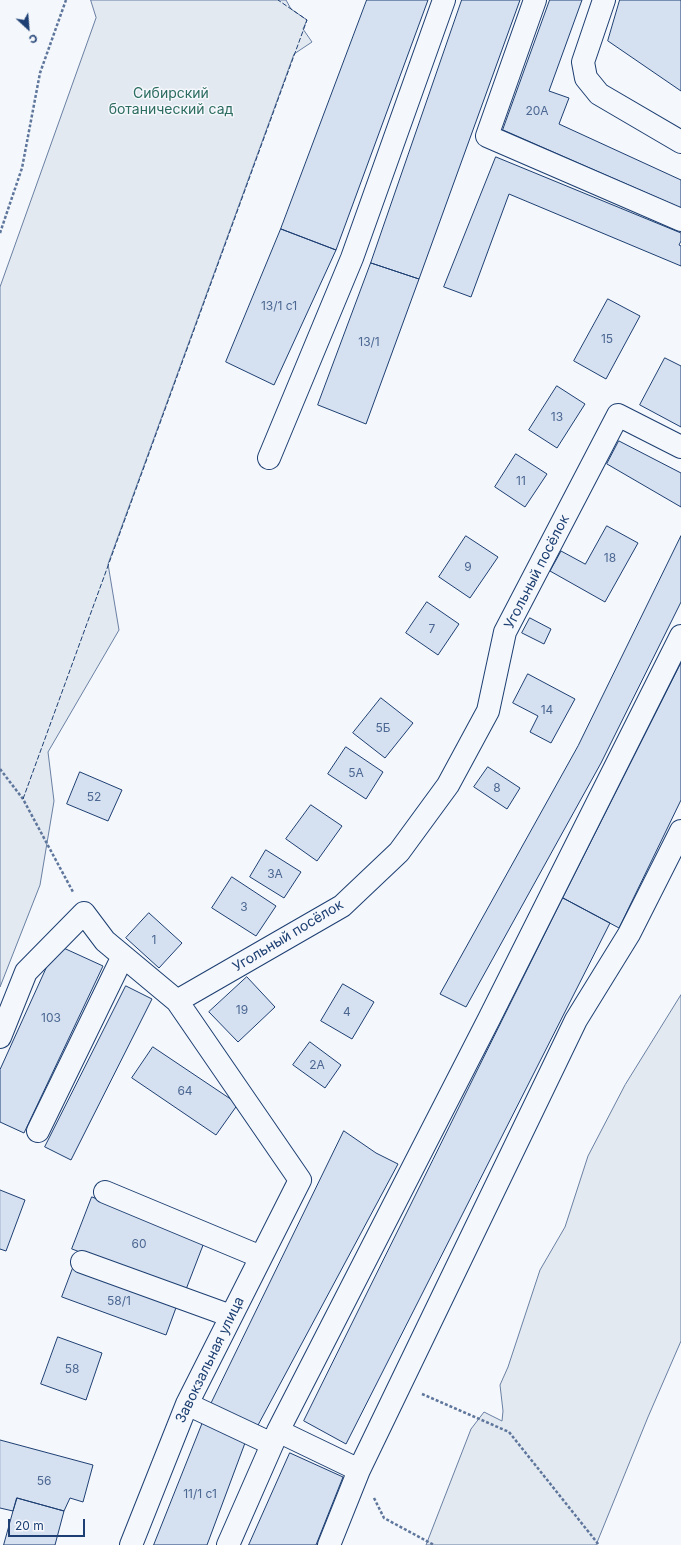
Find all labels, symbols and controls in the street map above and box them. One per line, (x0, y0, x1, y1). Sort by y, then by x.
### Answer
north arrow (8, 8, 48, 48)
text: С (27, 31, 40, 47)
park label: Сибирский ботанический сад (109, 86, 233, 118)
house number: 20А (525, 104, 549, 118)
house number: 13/1 с1 (261, 299, 297, 313)
house number: 15 (601, 332, 613, 346)
house number: 13/1 (358, 335, 380, 349)
house number: 13 (551, 410, 563, 424)
house number: 11 (516, 474, 526, 488)
street label: Угольный посёлок (501, 512, 573, 632)
house number: 18 (604, 551, 616, 565)
house number: 9 (464, 560, 472, 574)
house number: 7 (429, 622, 435, 636)
house number: 14 (541, 703, 553, 717)
house number: 5Б (375, 721, 391, 735)
house number: 5А (348, 766, 364, 780)
house number: 8 (493, 781, 501, 795)
house number: 52 (87, 790, 101, 804)
house number: 3А (267, 867, 283, 881)
street label: Угольный посёлок (230, 896, 346, 976)
house number: 3 (240, 900, 248, 914)
house number: 1 (152, 933, 156, 947)
house number: 19 (236, 1003, 248, 1017)
house number: 4 (343, 1005, 351, 1019)
house number: 103 (41, 1011, 61, 1025)
house number: 2А (309, 1058, 325, 1072)
house number: 64 (177, 1084, 193, 1098)
house number: 60 (131, 1237, 147, 1251)
house number: 58/1 (107, 1294, 131, 1308)
street label: Завокзальная улица (172, 1294, 248, 1426)
house number: 58 (65, 1362, 79, 1376)
house number: 56 (37, 1474, 51, 1488)
house number: 11/1 с1 (183, 1487, 217, 1501)
scale bar (10, 1511, 87, 1537)
text: 20 m (15, 1518, 44, 1533)

